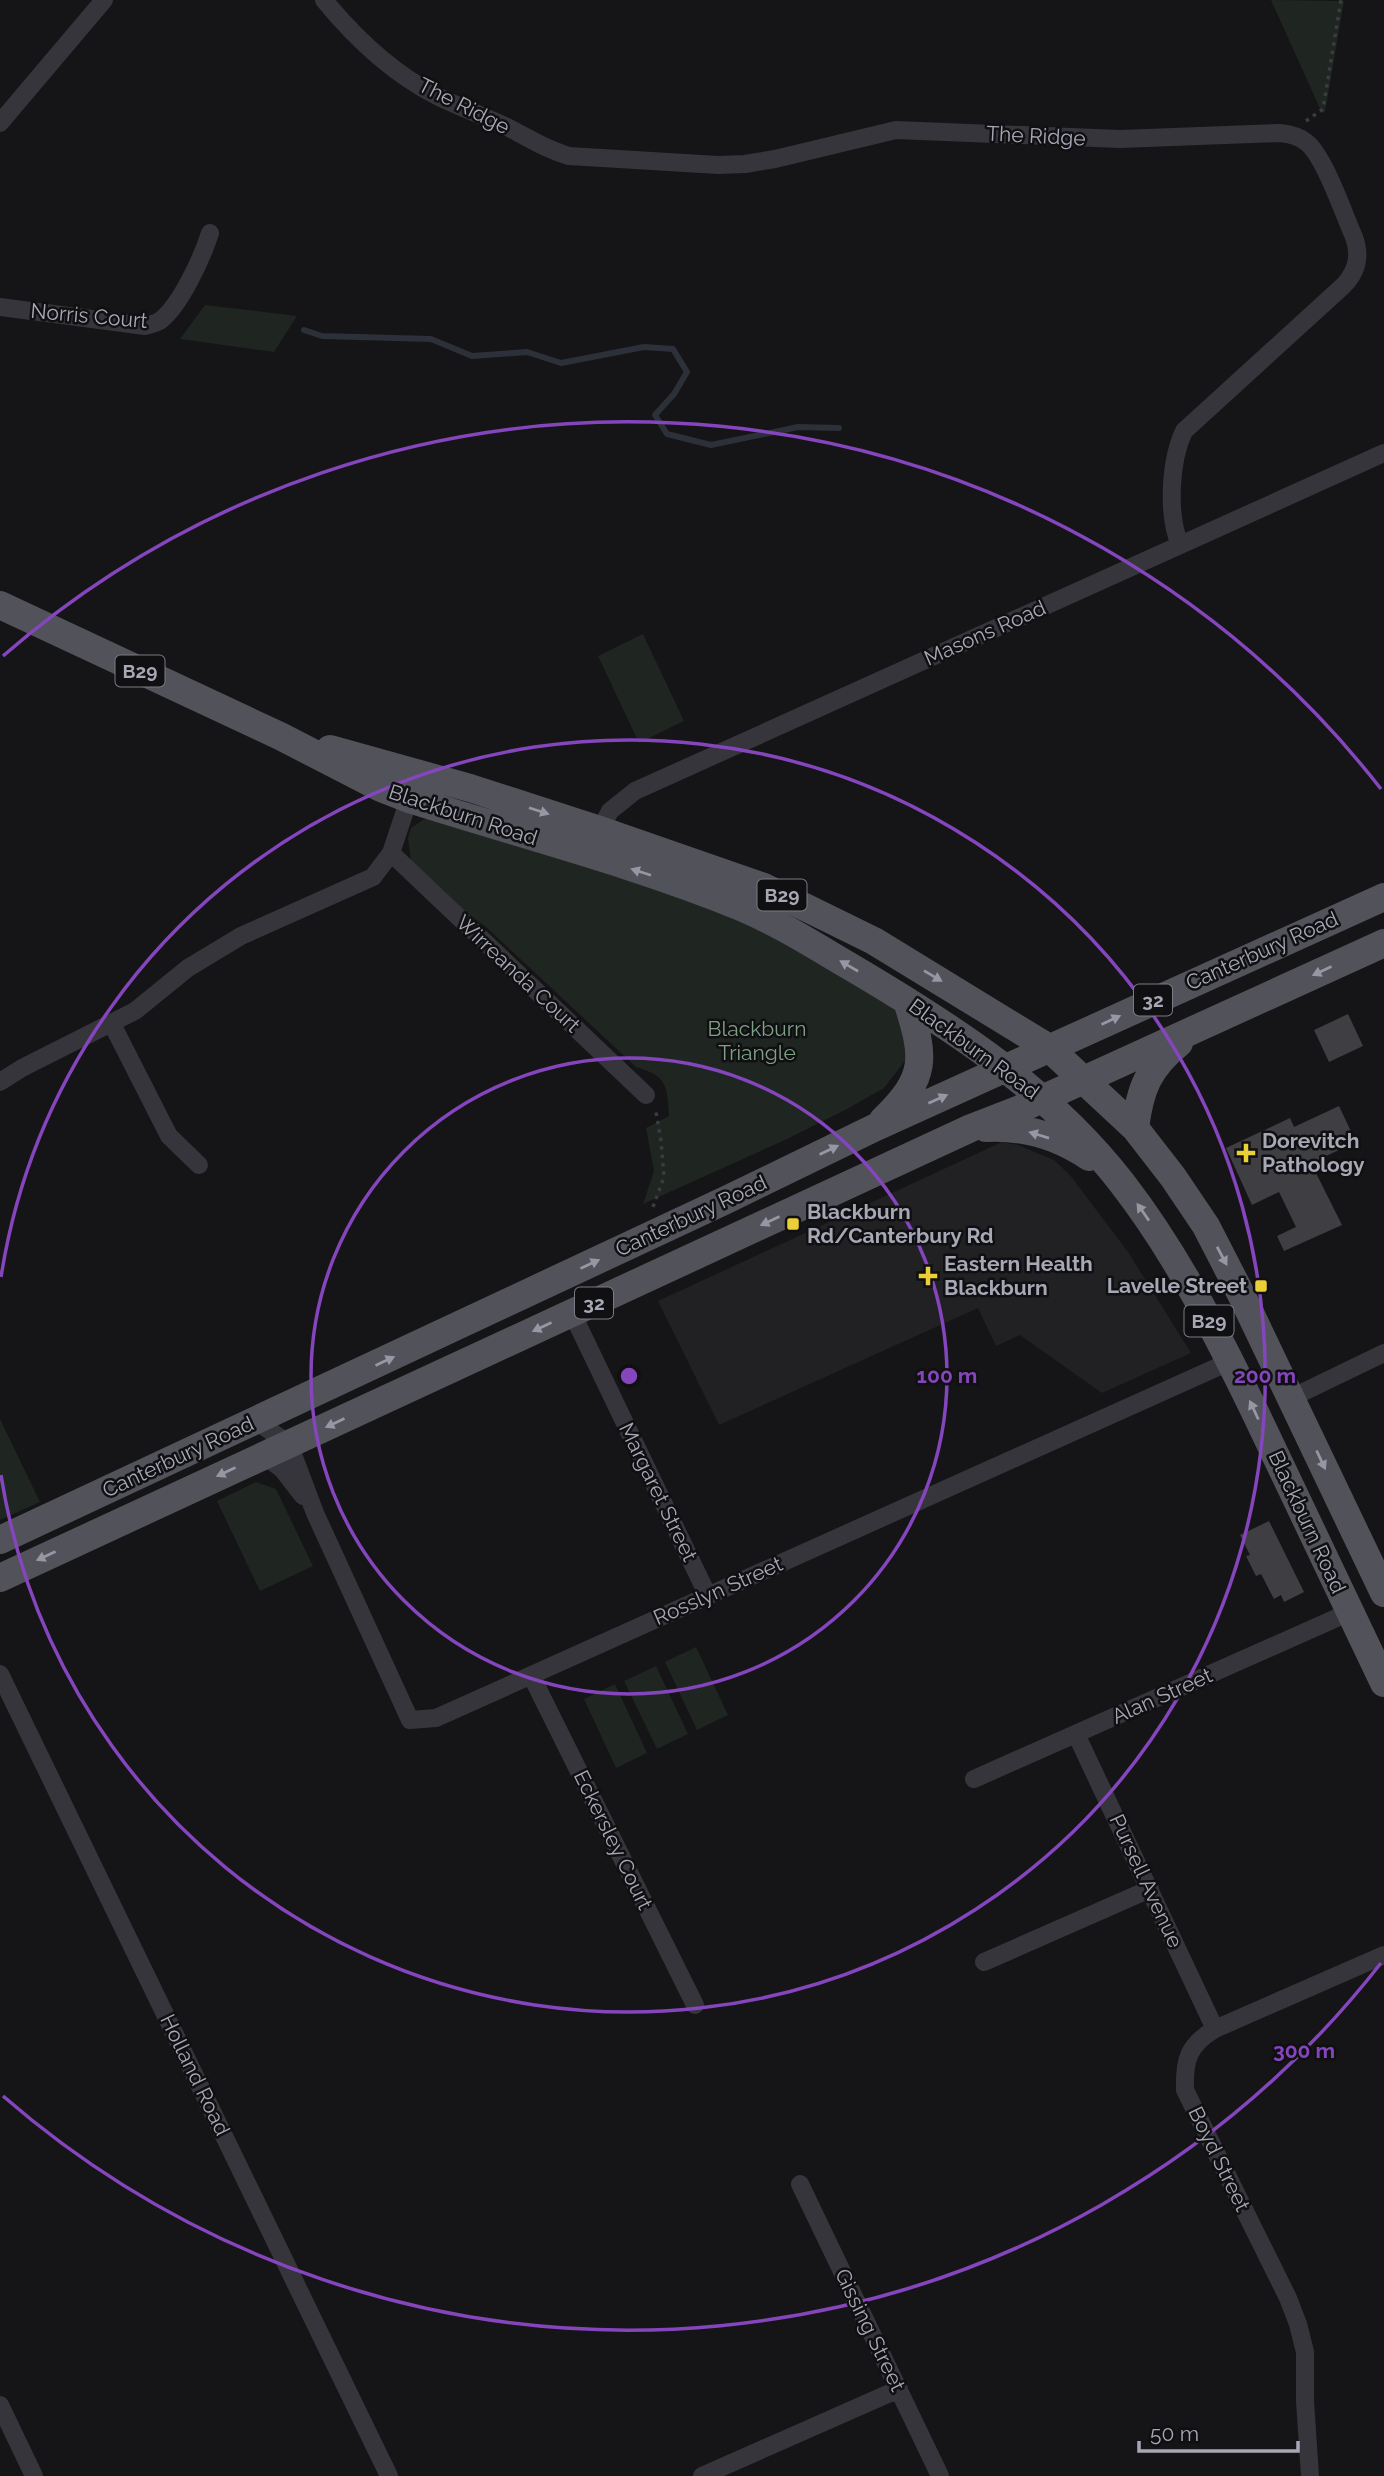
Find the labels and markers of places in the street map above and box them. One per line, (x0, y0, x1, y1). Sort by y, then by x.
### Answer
place label: Dorevitch Pathology (1262, 1128, 1365, 1177)
marker: Dorevitch Pathology (1236, 1143, 1256, 1163)
place label: Blackburn Rd/Canterbury Rd (807, 1199, 994, 1248)
marker: Blackburn Rd/Canterbury Rd (785, 1216, 801, 1232)
place label: Eastern Health Blackburn (944, 1251, 1093, 1300)
marker: Eastern Health Blackburn (918, 1266, 938, 1286)
place label: Lavelle Street (1107, 1273, 1247, 1298)
marker: Lavelle Street (1253, 1278, 1269, 1294)
centre of rings (617, 1364, 641, 1388)

